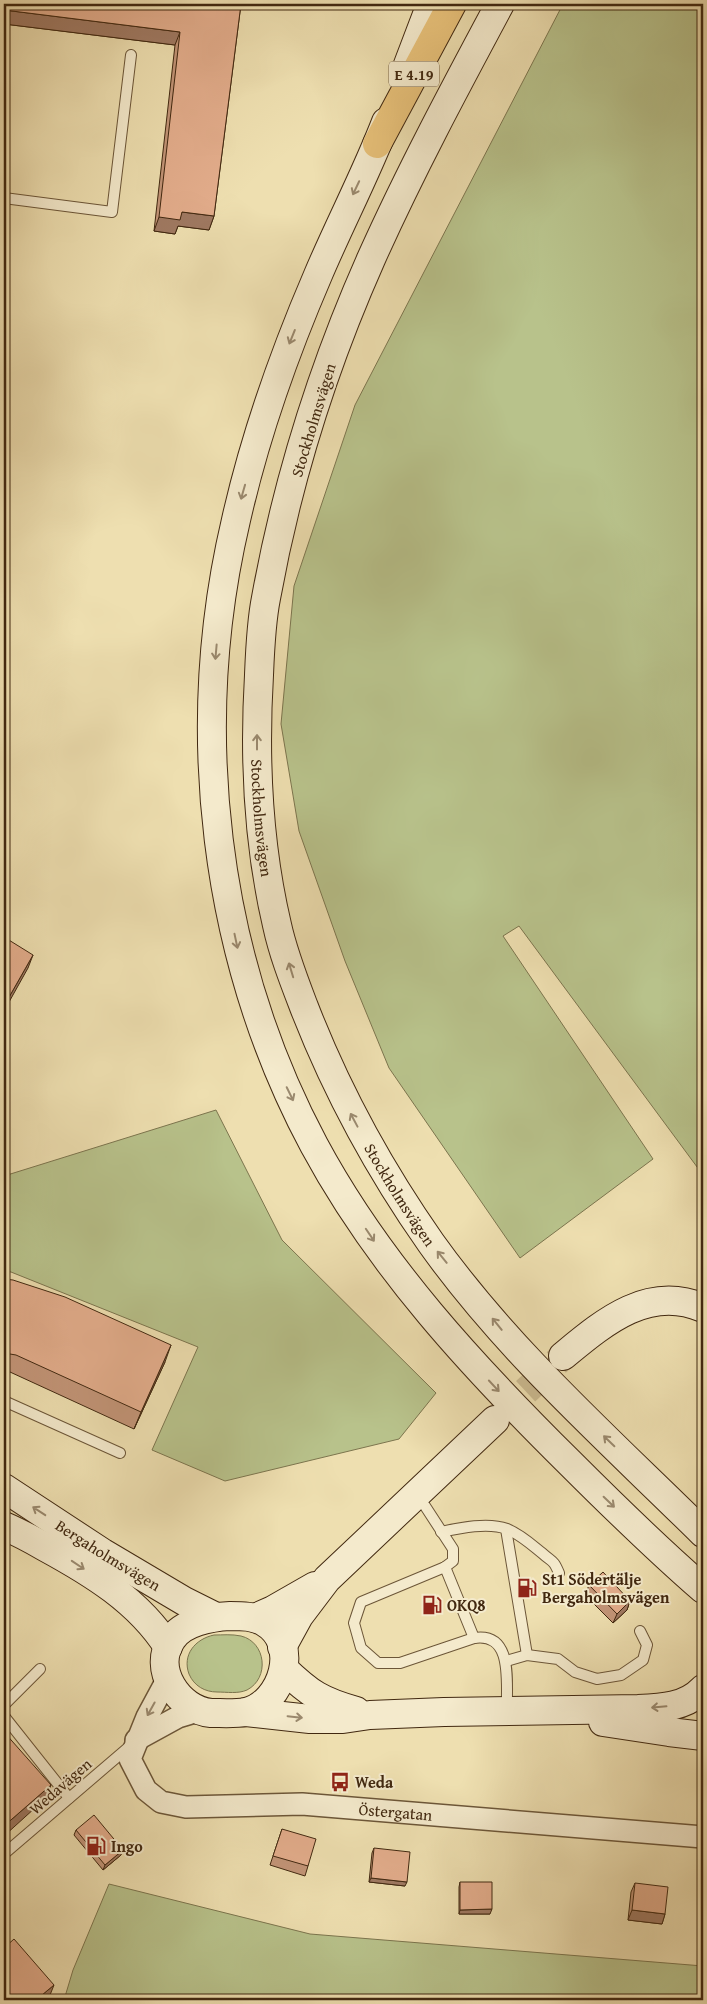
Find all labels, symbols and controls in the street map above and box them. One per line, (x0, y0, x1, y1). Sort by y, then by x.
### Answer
road number: E 4.19 (389, 62, 439, 86)
one-way arrow (351, 180, 361, 195)
one-way arrow (287, 329, 296, 344)
street label: Stockholmsvägen (284, 360, 342, 480)
one-way arrow (238, 484, 248, 500)
one-way arrow (211, 644, 221, 660)
one-way arrow (252, 734, 262, 750)
street label: Stockholmsvägen (245, 759, 279, 878)
one-way arrow (232, 932, 241, 948)
one-way arrow (285, 963, 295, 979)
one-way arrow (285, 1086, 295, 1101)
one-way arrow (349, 1113, 358, 1128)
street label: Stockholmsvägen (358, 1139, 442, 1251)
one-way arrow (366, 1227, 376, 1241)
one-way arrow (436, 1250, 447, 1263)
one-way arrow (491, 1318, 502, 1331)
one-way arrow (488, 1380, 500, 1392)
one-way arrow (603, 1436, 615, 1448)
one-way arrow (602, 1495, 614, 1507)
one-way arrow (33, 1506, 47, 1516)
street label: Bergaholmsvägen (51, 1513, 165, 1597)
one-way arrow (70, 1560, 84, 1570)
place label: St1 Södertälje Bergaholmsvägen (542, 1567, 670, 1609)
fuel station icon: St1 Södertälje Bergaholmsvägen (516, 1577, 538, 1599)
place label: OKQ8 (447, 1593, 486, 1617)
fuel station icon: OKQ8 (421, 1594, 443, 1616)
one-way arrow (146, 1701, 156, 1716)
one-way arrow (652, 1703, 668, 1712)
one-way arrow (287, 1712, 303, 1722)
street label: Wedavägen (23, 1752, 97, 1820)
place label: Weda (355, 1770, 394, 1794)
bus stop icon: Weda (329, 1771, 351, 1793)
street label: Östergatan (358, 1797, 433, 1827)
place label: Ingo (111, 1834, 143, 1858)
fuel station icon: Ingo (85, 1835, 107, 1857)

